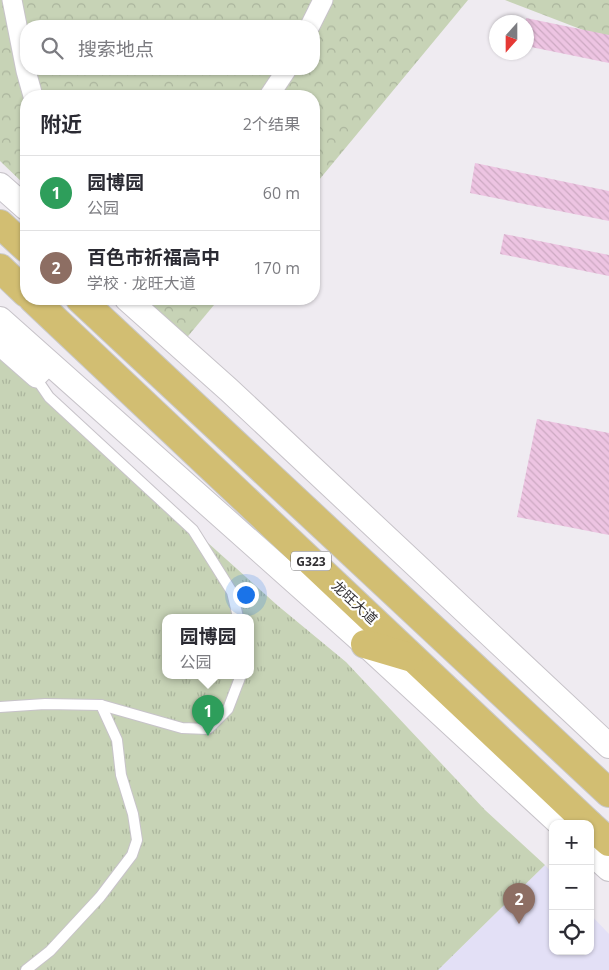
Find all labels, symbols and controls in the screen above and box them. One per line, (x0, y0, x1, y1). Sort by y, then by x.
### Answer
north arrow (489, 15, 534, 60)
search box (20, 20, 320, 75)
icon: search (38, 34, 66, 62)
text: 搜索地点 (78, 36, 154, 62)
text: 附近 (40, 110, 82, 138)
text: 2个结果 (243, 113, 300, 135)
text: 园博园 (87, 169, 144, 195)
text: 1 (51, 182, 61, 204)
text: 60 m (263, 182, 300, 204)
text: 公园 (87, 197, 119, 219)
text: 百色市祈福高中 (87, 244, 220, 270)
text: 2 (51, 257, 61, 279)
text: 170 m (254, 257, 300, 279)
text: 学校 · 龙旺大道 (87, 272, 196, 294)
road number: G323 (291, 552, 331, 570)
street label: 龙旺大道 (328, 576, 382, 628)
your location (233, 582, 259, 608)
popup (162, 614, 254, 679)
text: 园博园 (179, 623, 237, 649)
text: 公园 (179, 651, 212, 673)
pin: 1 (192, 695, 224, 736)
map controls (549, 820, 594, 955)
button: + (549, 820, 594, 865)
button: − (549, 865, 594, 910)
pin: 2 (503, 883, 535, 924)
button: locate (549, 910, 594, 955)

